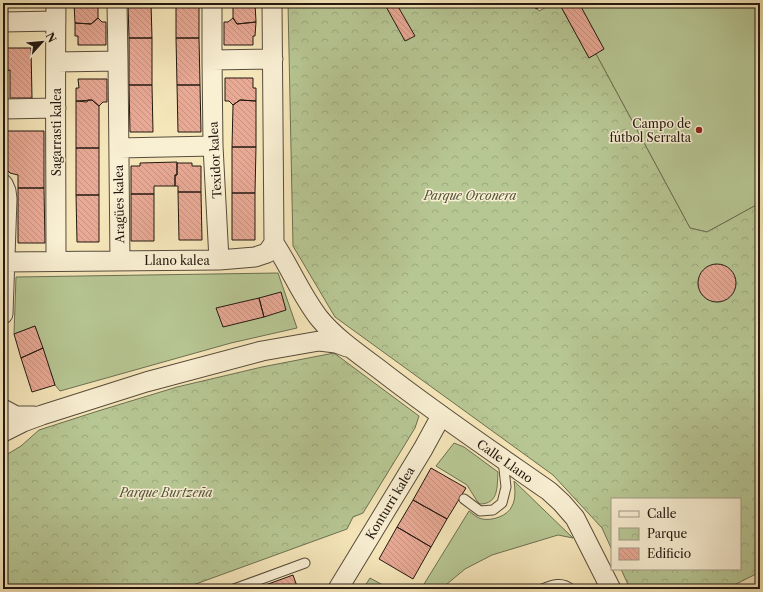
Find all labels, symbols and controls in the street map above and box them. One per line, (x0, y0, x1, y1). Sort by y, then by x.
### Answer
north arrow (22, 22, 62, 62)
text: N (43, 30, 60, 45)
street label: Sagarrasti kalea (49, 87, 64, 176)
place label: Campo de fútbol Serralta (609, 116, 692, 145)
street label: Texidor kalea (205, 120, 225, 199)
marker: Campo de fútbol Serralta (694, 125, 704, 135)
street label: Aragües kalea (111, 164, 127, 244)
park label: Parque Orconera (423, 188, 516, 203)
street label: Llano kalea (144, 253, 210, 268)
street label: Calle Llano (474, 436, 536, 486)
street label: Konturri kalea (362, 463, 418, 542)
park label: Parque Burtzeña (119, 485, 212, 500)
legend (611, 498, 741, 570)
text: Calle (647, 506, 677, 521)
text: Parque (647, 526, 688, 541)
text: Edificio (647, 546, 691, 561)

